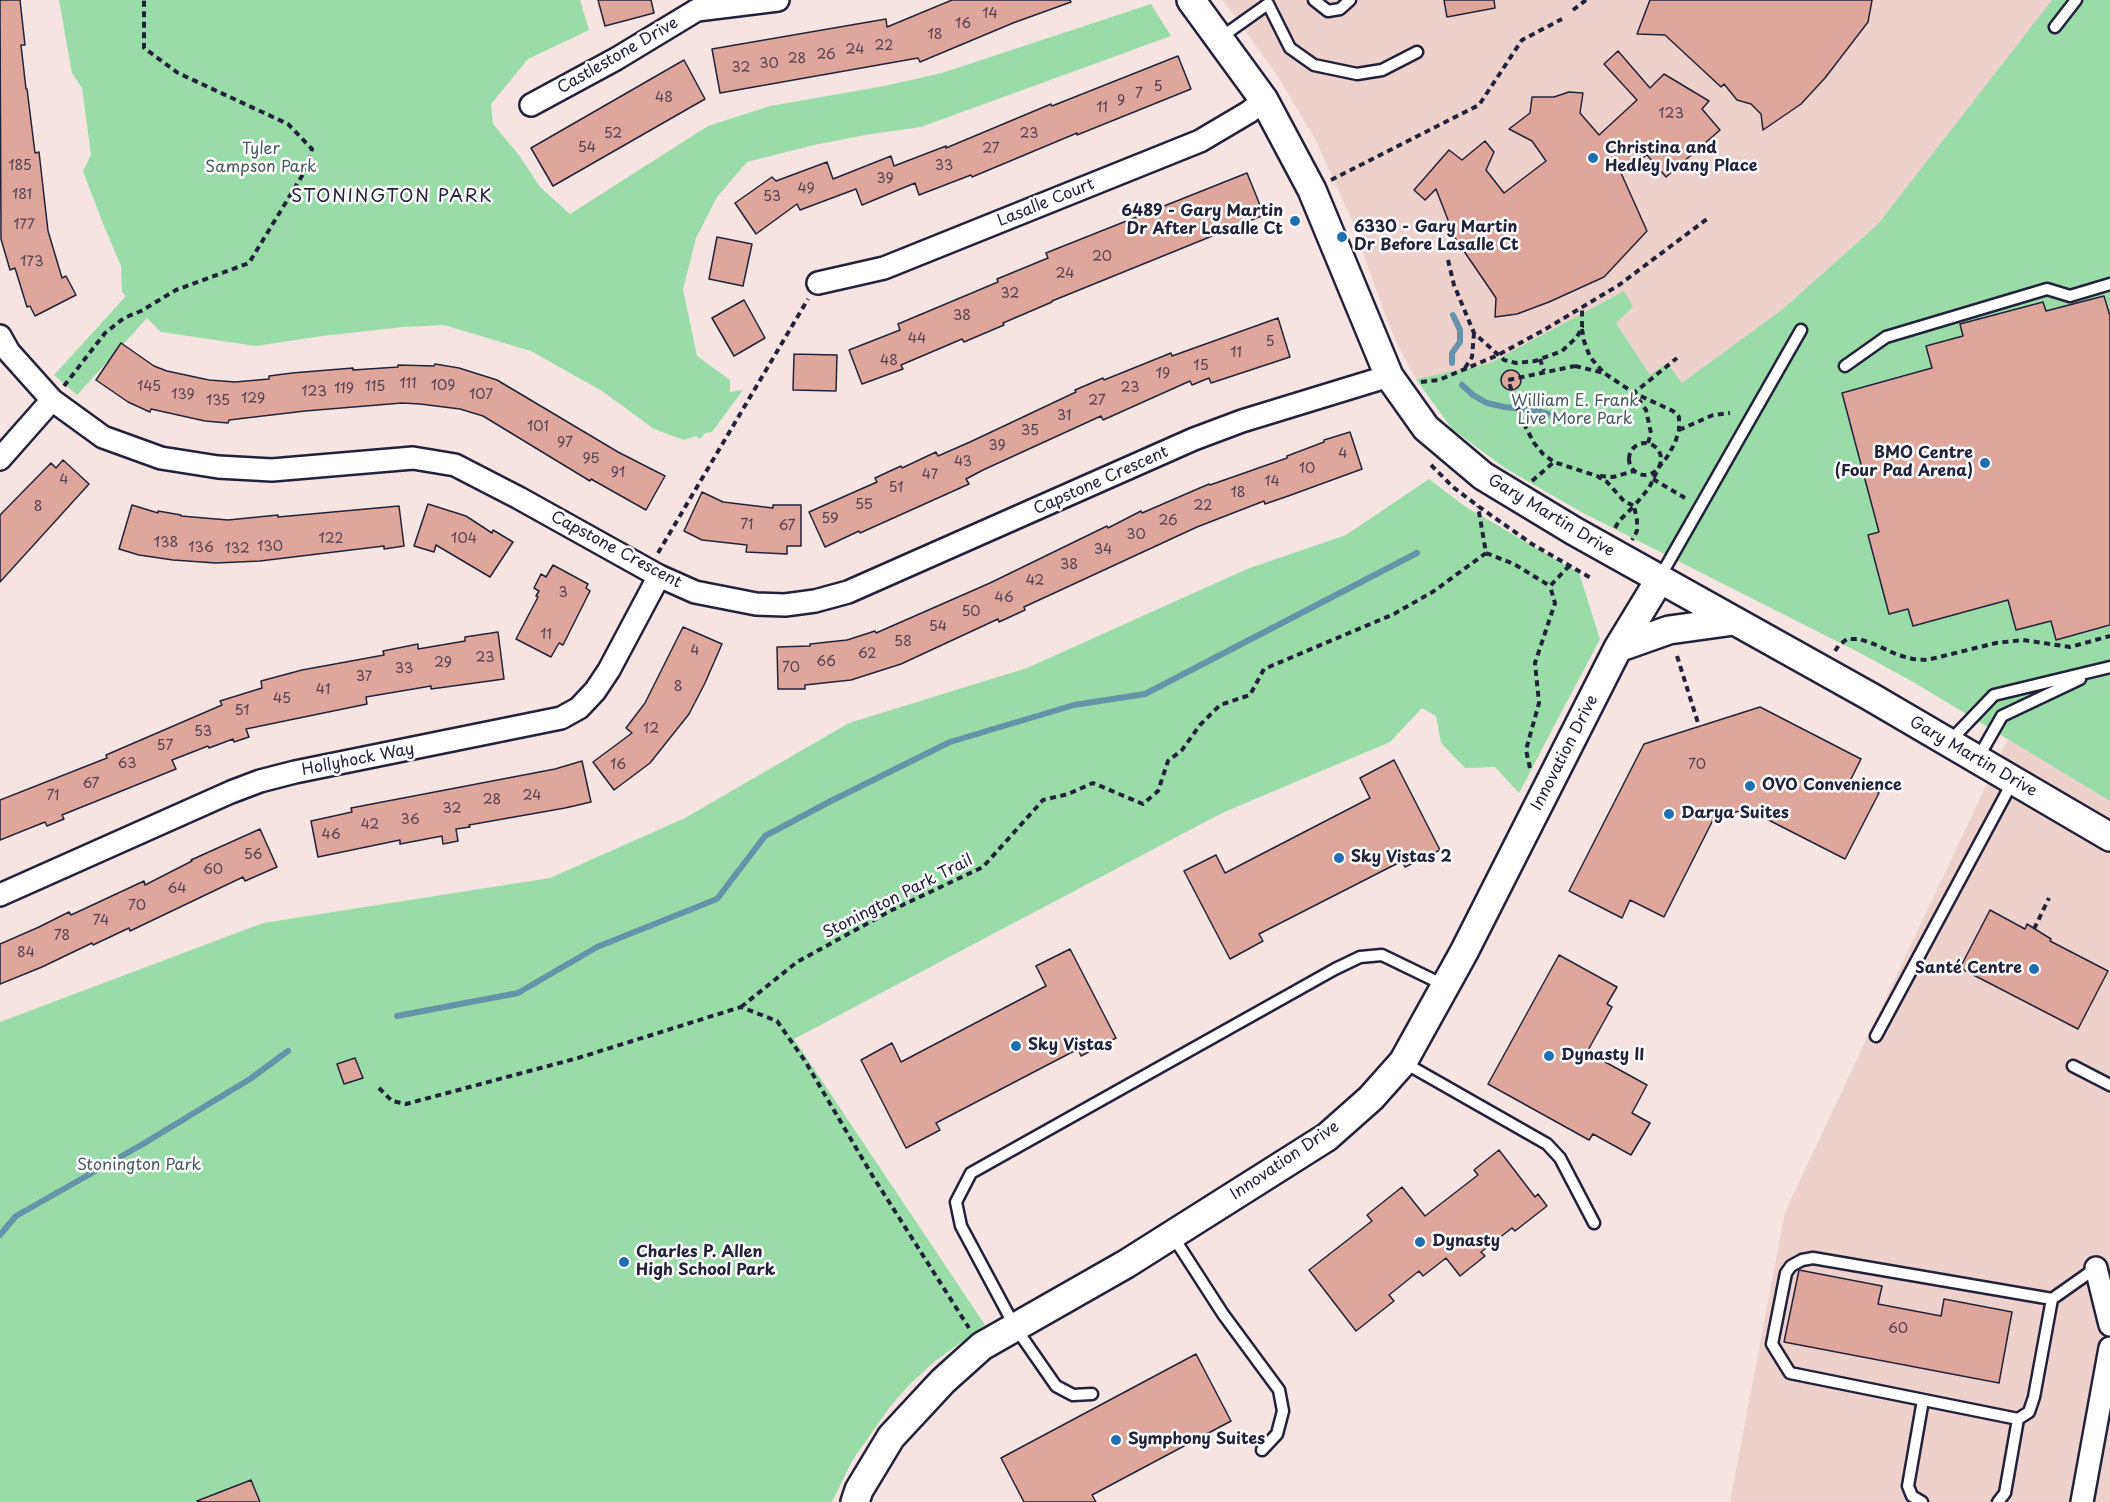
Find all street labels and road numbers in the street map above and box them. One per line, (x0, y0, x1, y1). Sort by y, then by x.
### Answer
street label: Castlestone Drive (554, 14, 682, 98)
street label: Lasalle Court (995, 175, 1097, 231)
street label: Capstone Crescent (1031, 443, 1171, 519)
street label: Gary Martin Drive (1484, 471, 1618, 561)
street label: Capstone Crescent (547, 507, 685, 593)
street label: Innovation Drive (1528, 692, 1602, 814)
street label: Gary Martin Drive (1906, 713, 2040, 801)
street label: Hollyhock Way (300, 740, 416, 780)
street label: Stonington Park Trail (820, 851, 976, 943)
street label: Innovation Drive (1227, 1118, 1343, 1204)

